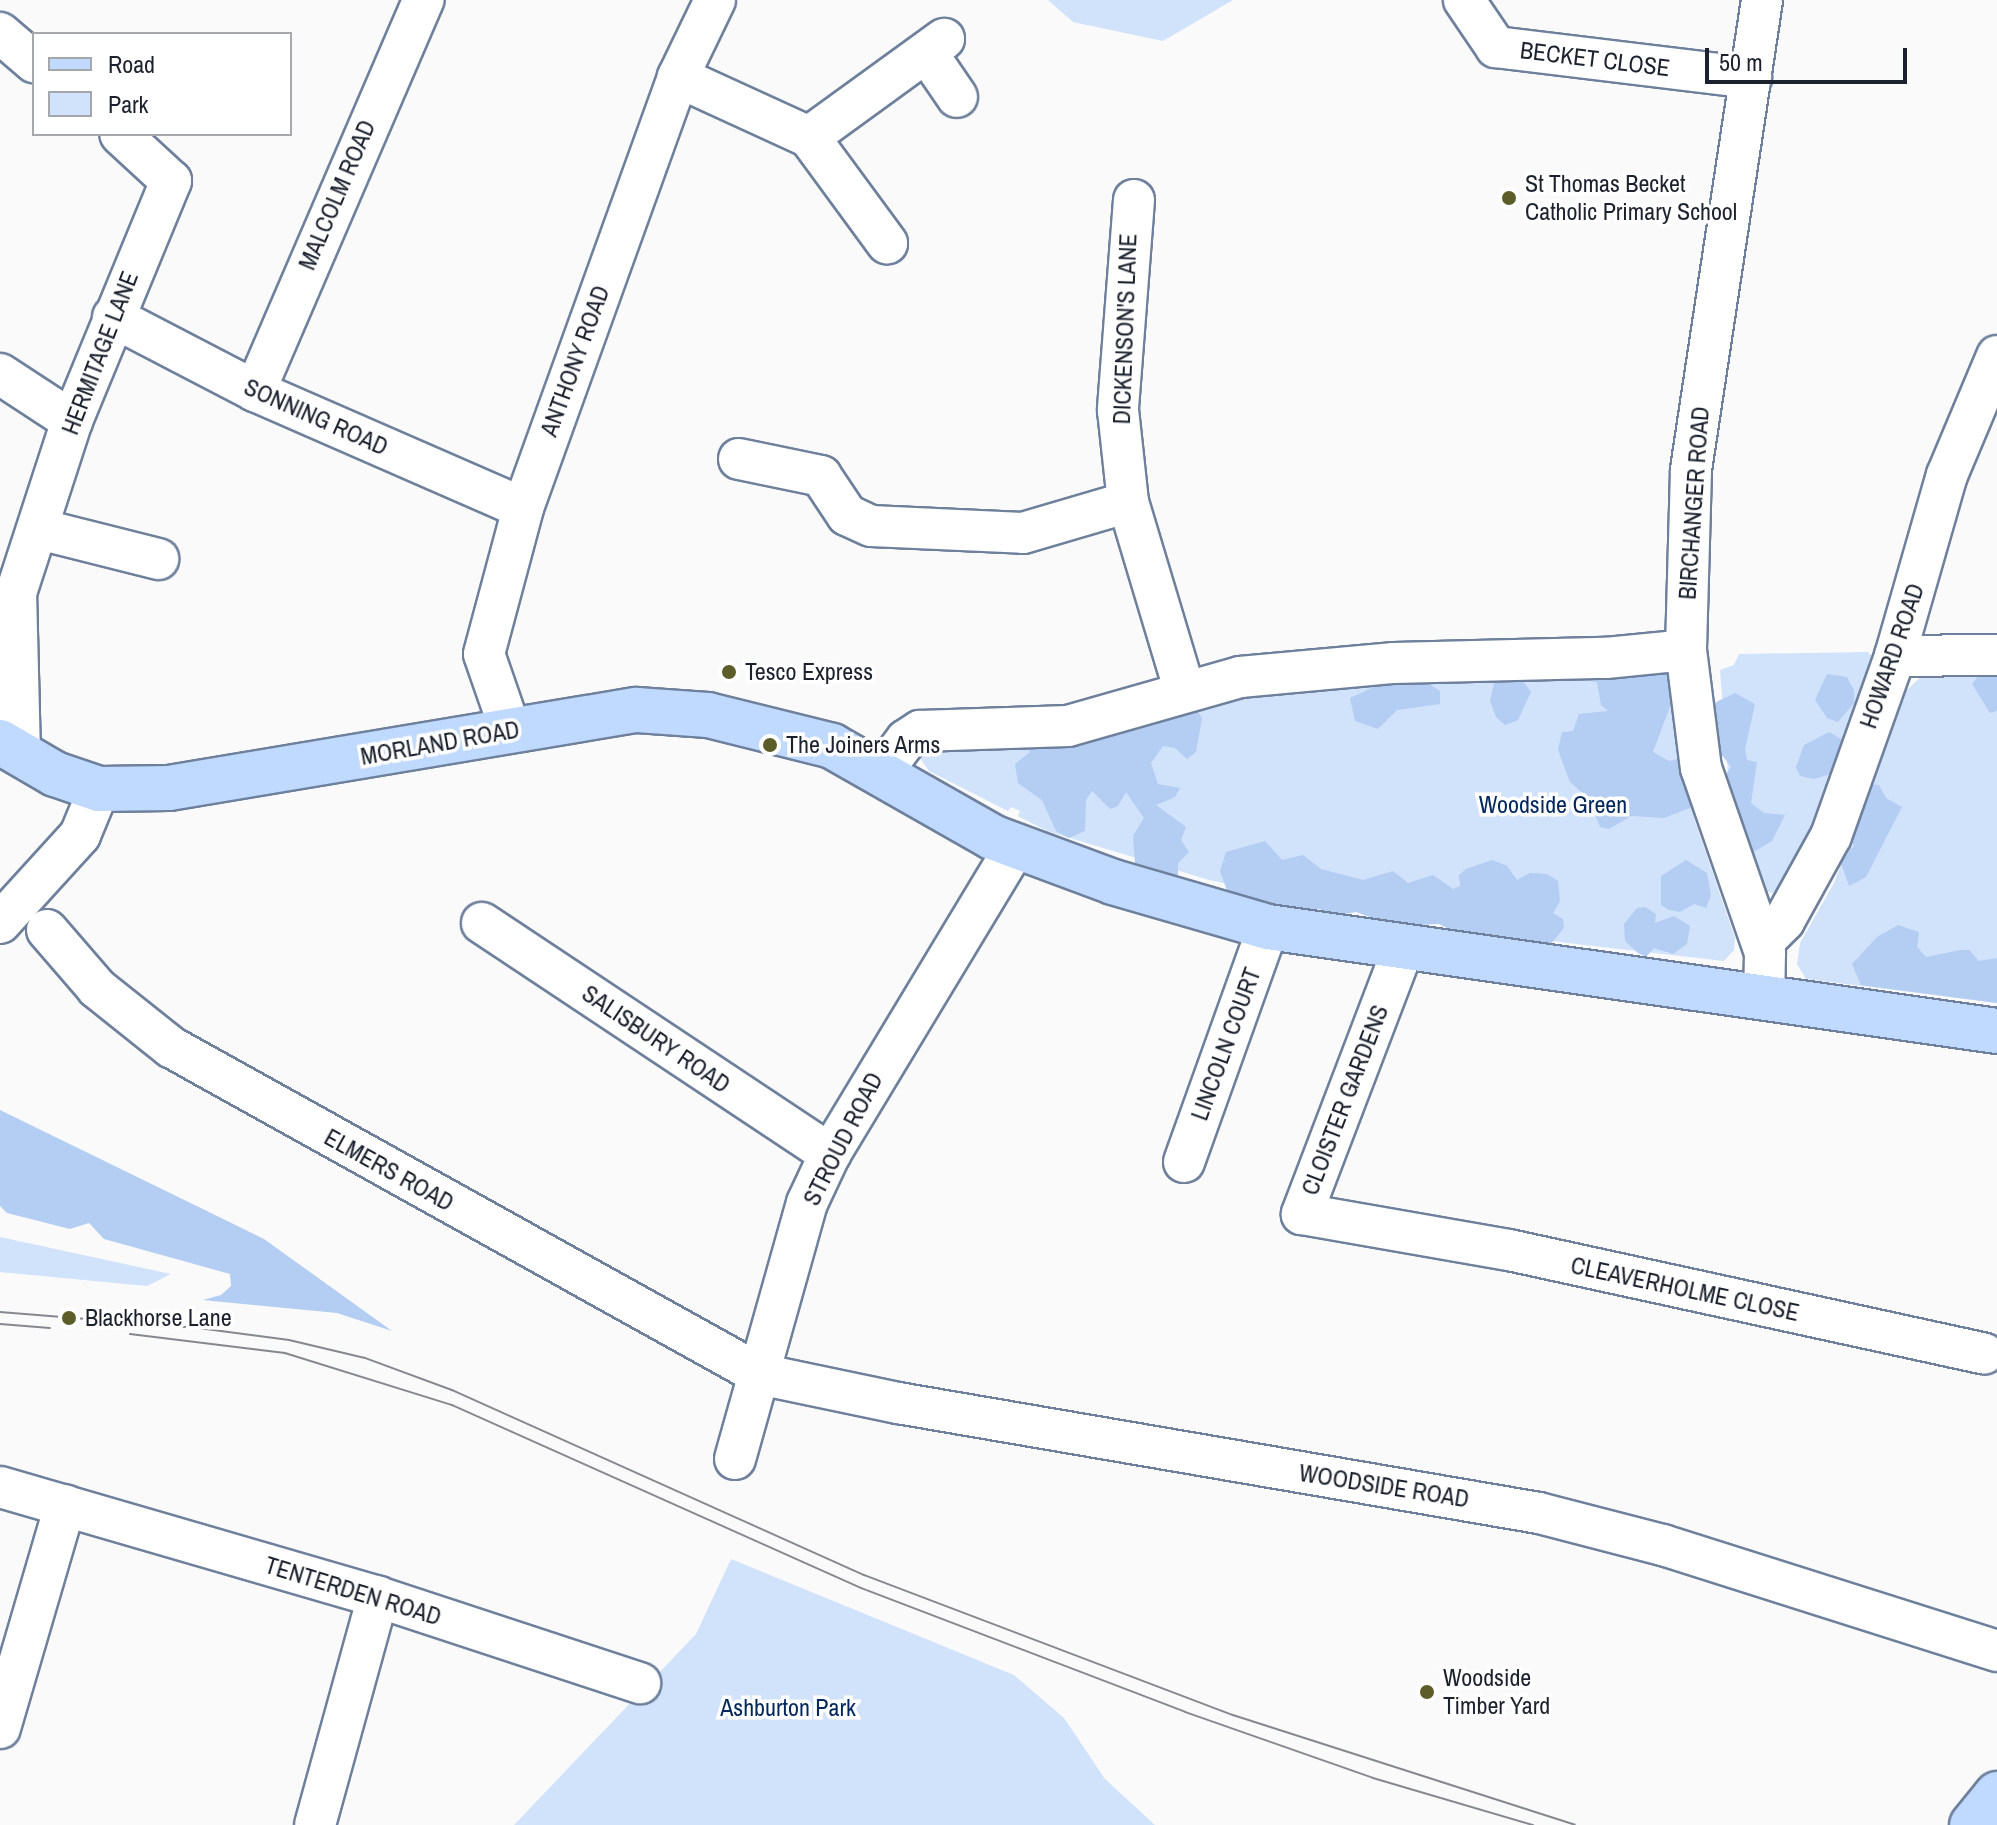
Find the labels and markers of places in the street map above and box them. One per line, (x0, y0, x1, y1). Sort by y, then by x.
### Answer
place label: St Thomas Becket Catholic Primary School (1525, 170, 1737, 226)
marker: St Thomas Becket Catholic Primary School (1500, 189, 1518, 207)
place label: Tesco Express (745, 658, 873, 686)
marker: Tesco Express (720, 663, 738, 681)
place label: The Joiners Arms (786, 731, 941, 759)
marker: The Joiners Arms (761, 736, 779, 754)
place label: Blackhorse Lane (85, 1304, 232, 1332)
marker: Blackhorse Lane (60, 1309, 78, 1327)
place label: Woodside Timber Yard (1443, 1664, 1550, 1720)
marker: Woodside Timber Yard (1418, 1683, 1436, 1701)

